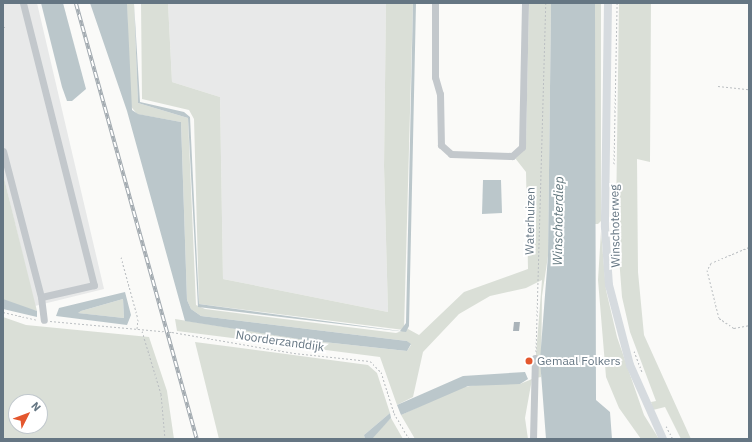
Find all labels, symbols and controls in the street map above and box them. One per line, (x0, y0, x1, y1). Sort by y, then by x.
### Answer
water label: Winschoterdiep (550, 176, 568, 266)
street label: Winschoterweg (607, 184, 623, 268)
street label: Waterhuizen (522, 187, 538, 255)
street label: Noorderzanddijk (235, 328, 325, 354)
place label: Gemaal Folkers (537, 354, 621, 368)
marker: Gemaal Folkers (524, 356, 534, 366)
north arrow (8, 394, 48, 434)
text: N (28, 399, 44, 414)

